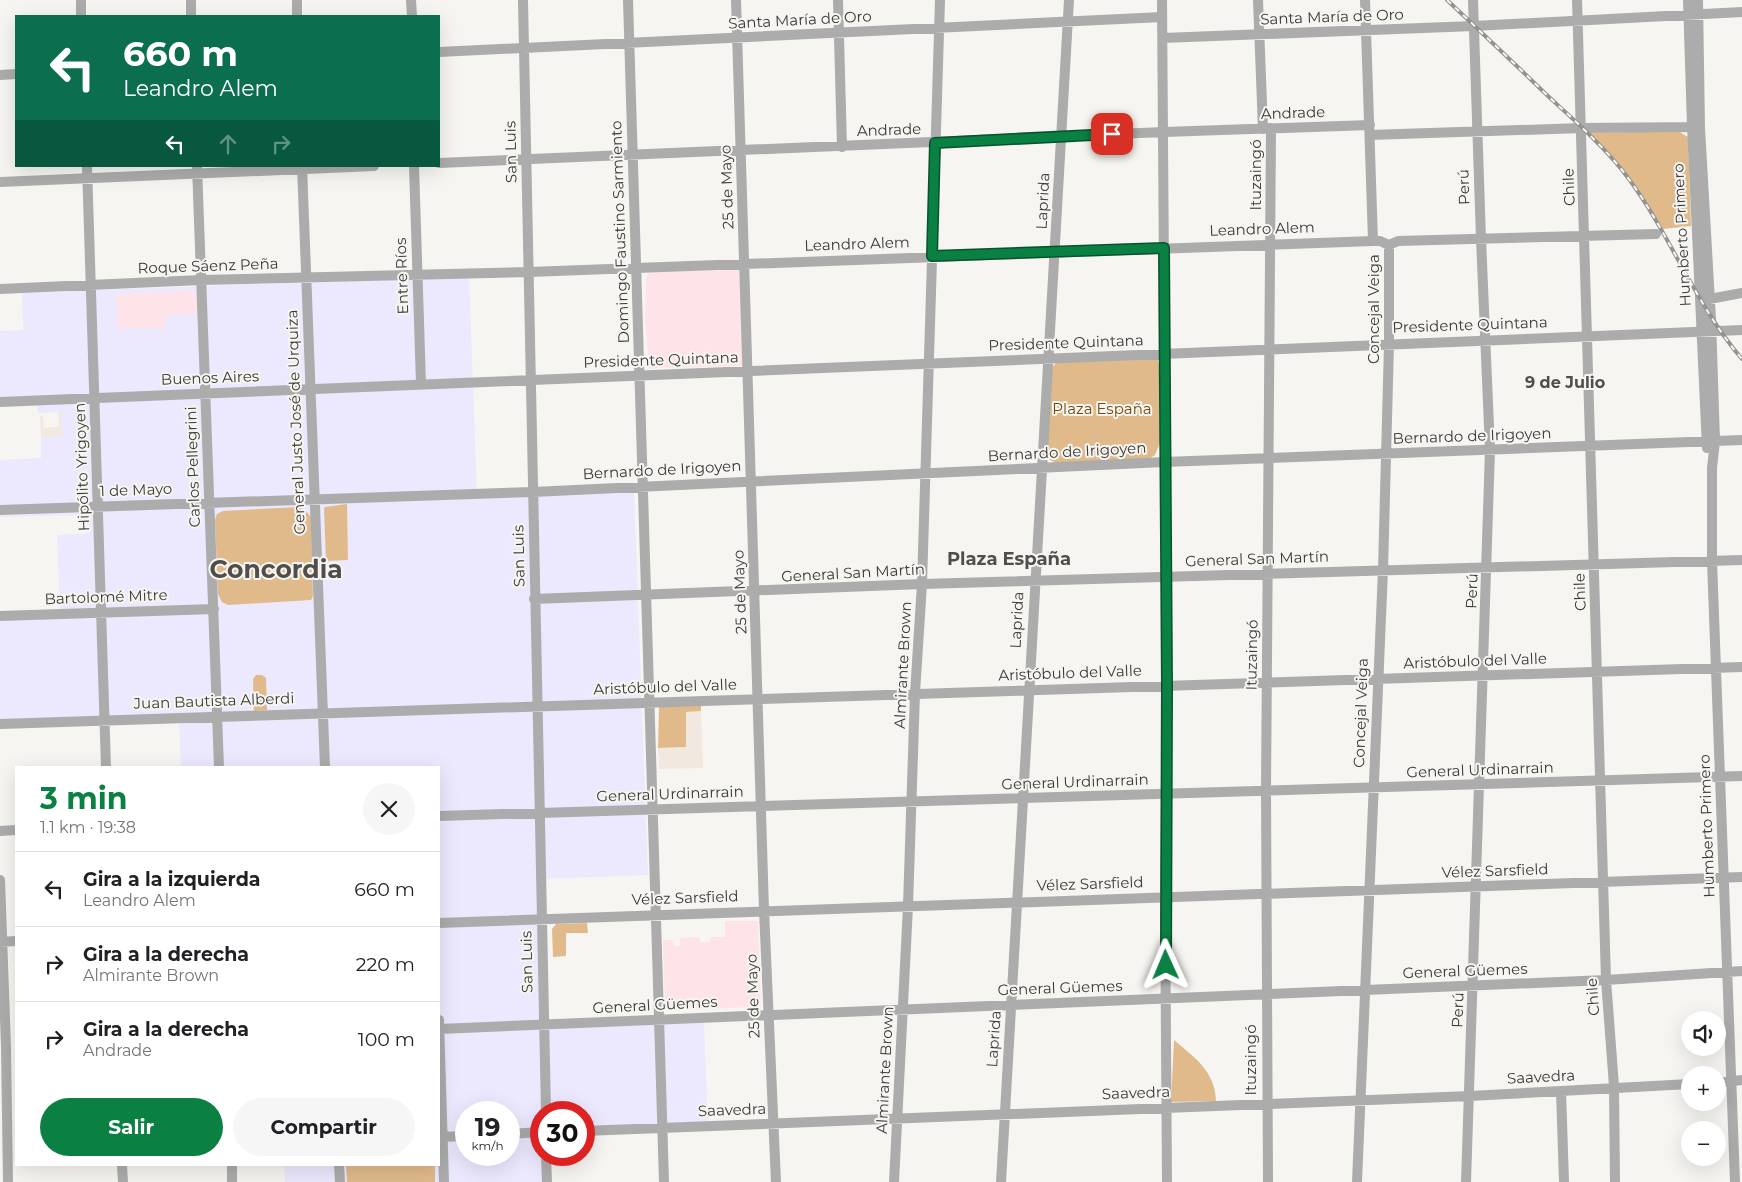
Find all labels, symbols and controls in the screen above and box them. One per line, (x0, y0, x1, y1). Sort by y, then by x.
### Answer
street label: Santa María de Oro (1260, 4, 1404, 29)
street label: Santa María de Oro (728, 6, 872, 33)
text: 660 m (123, 32, 238, 75)
icon: left (40, 35, 105, 100)
text: Leandro Alem (123, 75, 278, 102)
street label: Andrade (1260, 102, 1326, 123)
pin (1091, 113, 1133, 155)
street label: Andrade (856, 119, 922, 140)
street label: Domingo Faustino Sarmiento (606, 120, 633, 344)
icon: arrive (1098, 120, 1126, 148)
street label: San Luis (500, 121, 521, 183)
icon: left (161, 130, 189, 158)
icon: ahead (214, 130, 242, 158)
icon: right (267, 130, 295, 158)
street label: Ituzaingó (1246, 139, 1265, 211)
street label: 25 de Mayo (716, 145, 737, 229)
street label: Humberto Primero (1668, 163, 1695, 307)
street label: Chile (1558, 168, 1579, 206)
street label: Perú (1453, 169, 1474, 205)
street label: Laprida (1032, 172, 1053, 230)
street label: Leandro Alem (1209, 217, 1315, 240)
street label: Leandro Alem (804, 232, 910, 255)
street label: Entre Ríos (391, 237, 412, 315)
street label: Roque Sáenz Peña (137, 254, 279, 277)
street label: Concejal Veiga (1364, 254, 1383, 364)
street label: General Justo José de Urquiza (282, 309, 309, 535)
street label: Presidente Quintana (1392, 312, 1548, 337)
street label: Presidente Quintana (988, 330, 1144, 355)
street label: Presidente Quintana (583, 347, 739, 372)
street label: Buenos Aires (161, 366, 259, 389)
district label: 9 de Julio (1525, 373, 1605, 392)
park label: Plaza España (1052, 399, 1152, 418)
street label: Hipólito Yrigoyen (70, 403, 93, 531)
street label: Carlos Pellegrini (181, 406, 204, 528)
street label: Bernardo de Irigoyen (1392, 423, 1552, 448)
street label: Bernardo de Irigoyen (987, 438, 1147, 465)
street label: Bernardo de Irigoyen (582, 456, 742, 483)
street label: 1 de Mayo (99, 479, 173, 500)
street label: San Luis (508, 525, 529, 587)
street label: General San Martín (1185, 546, 1329, 571)
district label: Plaza España (947, 548, 1071, 570)
street label: 25 de Mayo (729, 550, 750, 634)
district label: Concordia (209, 554, 343, 584)
street label: General San Martín (781, 559, 925, 586)
street label: Perú (1461, 573, 1482, 609)
street label: Chile (1569, 573, 1590, 611)
street label: Bartolomé Mitre (44, 585, 168, 608)
street label: Laprida (1006, 591, 1027, 649)
street label: Almirante Brown (890, 601, 915, 729)
street label: Ituzaingó (1241, 619, 1262, 691)
street label: Aristóbulo del Valle (1403, 648, 1547, 673)
street label: Concejal Veiga (1349, 658, 1372, 768)
street label: Aristóbulo del Valle (998, 660, 1142, 685)
street label: Aristóbulo del Valle (593, 674, 737, 699)
street label: Juan Bautista Alberdi (132, 688, 295, 713)
street label: Humberto Primero (1695, 754, 1718, 898)
street label: General Urdinarrain (1406, 757, 1554, 782)
street label: General Urdinarrain (1001, 769, 1149, 794)
text: 3 min (40, 780, 127, 817)
street label: General Urdinarrain (596, 781, 744, 806)
button: close (363, 783, 415, 835)
text: 1.1 km · 19:38 (40, 818, 136, 837)
street label: Vélez Sarsfield (1441, 859, 1549, 882)
text: Gira a la izquierda (83, 868, 261, 891)
street label: Vélez Sarsfield (1036, 872, 1144, 895)
icon: left (40, 875, 68, 903)
text: 660 m (354, 878, 415, 901)
street label: Vélez Sarsfield (631, 886, 739, 909)
text: Leandro Alem (83, 891, 196, 910)
street label: San Luis (516, 931, 537, 993)
position arrow (1139, 938, 1191, 990)
text: Gira a la derecha (83, 943, 249, 966)
icon: right (40, 950, 68, 978)
text: 220 m (356, 953, 415, 976)
street label: 25 de Mayo (742, 954, 763, 1038)
street label: General Güemes (1402, 959, 1528, 982)
text: Almirante Brown (83, 966, 219, 985)
street label: General Güemes (997, 976, 1123, 999)
street label: Chile (1582, 977, 1603, 1017)
street label: General Güemes (592, 992, 718, 1017)
street label: Perú (1447, 992, 1468, 1028)
street label: Almirante Brown (872, 1006, 897, 1134)
street label: Laprida (982, 1010, 1005, 1068)
map controls (1681, 1011, 1726, 1166)
button: sound (1681, 1011, 1726, 1056)
text: Gira a la derecha (83, 1018, 249, 1041)
street label: Ituzaingó (1241, 1024, 1260, 1096)
icon: right (40, 1025, 68, 1053)
text: 100 m (358, 1028, 415, 1051)
text: Andrade (83, 1041, 152, 1060)
street label: Saavedra (1506, 1065, 1576, 1088)
button: + (1681, 1066, 1726, 1111)
street label: Saavedra (1102, 1082, 1170, 1103)
button: Salir (40, 1098, 223, 1156)
button: Compartir (233, 1098, 415, 1156)
street label: Saavedra (698, 1099, 766, 1120)
speed limit sign: 30 (530, 1101, 595, 1166)
text: 19 (475, 1112, 500, 1142)
button: − (1681, 1121, 1726, 1166)
text: km/h (471, 1138, 504, 1153)

